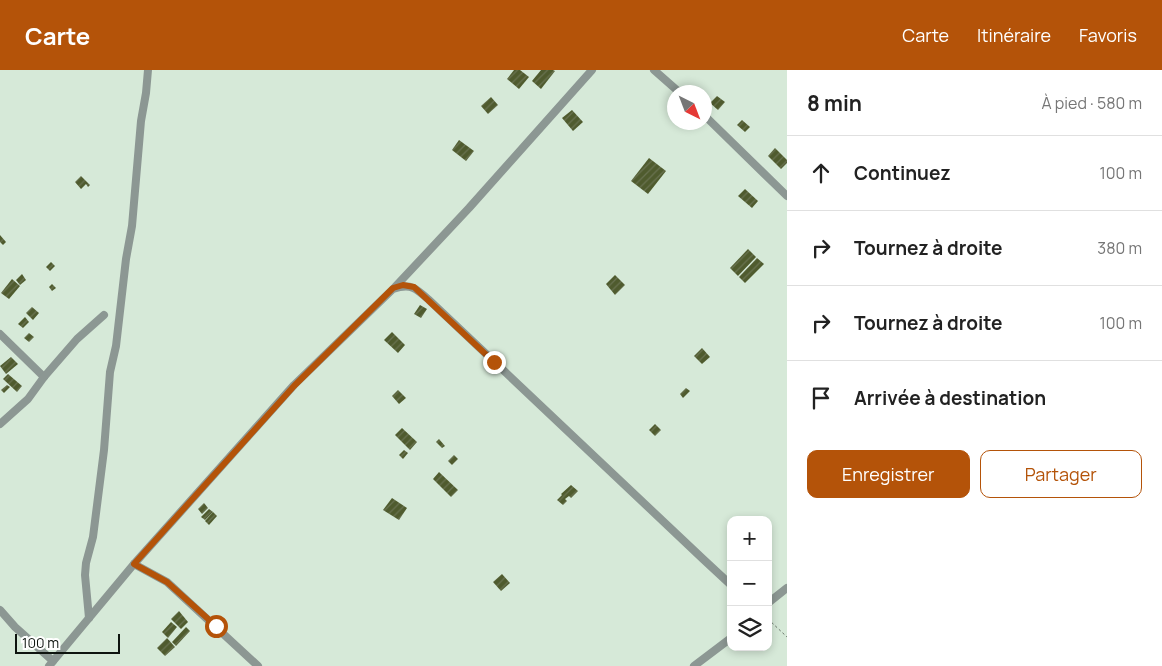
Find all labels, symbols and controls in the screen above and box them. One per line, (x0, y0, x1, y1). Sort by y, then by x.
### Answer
text: Carte (25, 19, 90, 52)
text: Carte (902, 23, 949, 47)
text: Itinéraire (977, 23, 1051, 47)
text: Favoris (1079, 23, 1137, 47)
north arrow (667, 85, 712, 130)
text: 8 min (807, 89, 862, 117)
text: À pied · 580 m (1042, 92, 1142, 114)
icon: ahead (807, 159, 835, 187)
text: Continuez (854, 160, 951, 186)
text: 100 m (1099, 162, 1142, 184)
icon: right (807, 234, 835, 262)
text: Tournez à droite (854, 235, 1002, 261)
text: 380 m (1097, 237, 1142, 259)
icon: right (807, 309, 835, 337)
text: Tournez à droite (854, 310, 1002, 336)
text: 100 m (1099, 312, 1142, 334)
route end (483, 351, 506, 374)
icon: arrive (807, 384, 835, 412)
text: Arrivée à destination (854, 385, 1046, 411)
button: Enregistrer (807, 450, 970, 498)
button: Partager (980, 450, 1142, 498)
map controls (727, 516, 772, 651)
button: + (727, 516, 772, 561)
button: − (727, 561, 772, 606)
button: layers (727, 606, 772, 651)
route start (205, 615, 228, 638)
scale bar (15, 631, 120, 654)
text: 100 m (22, 633, 59, 652)

